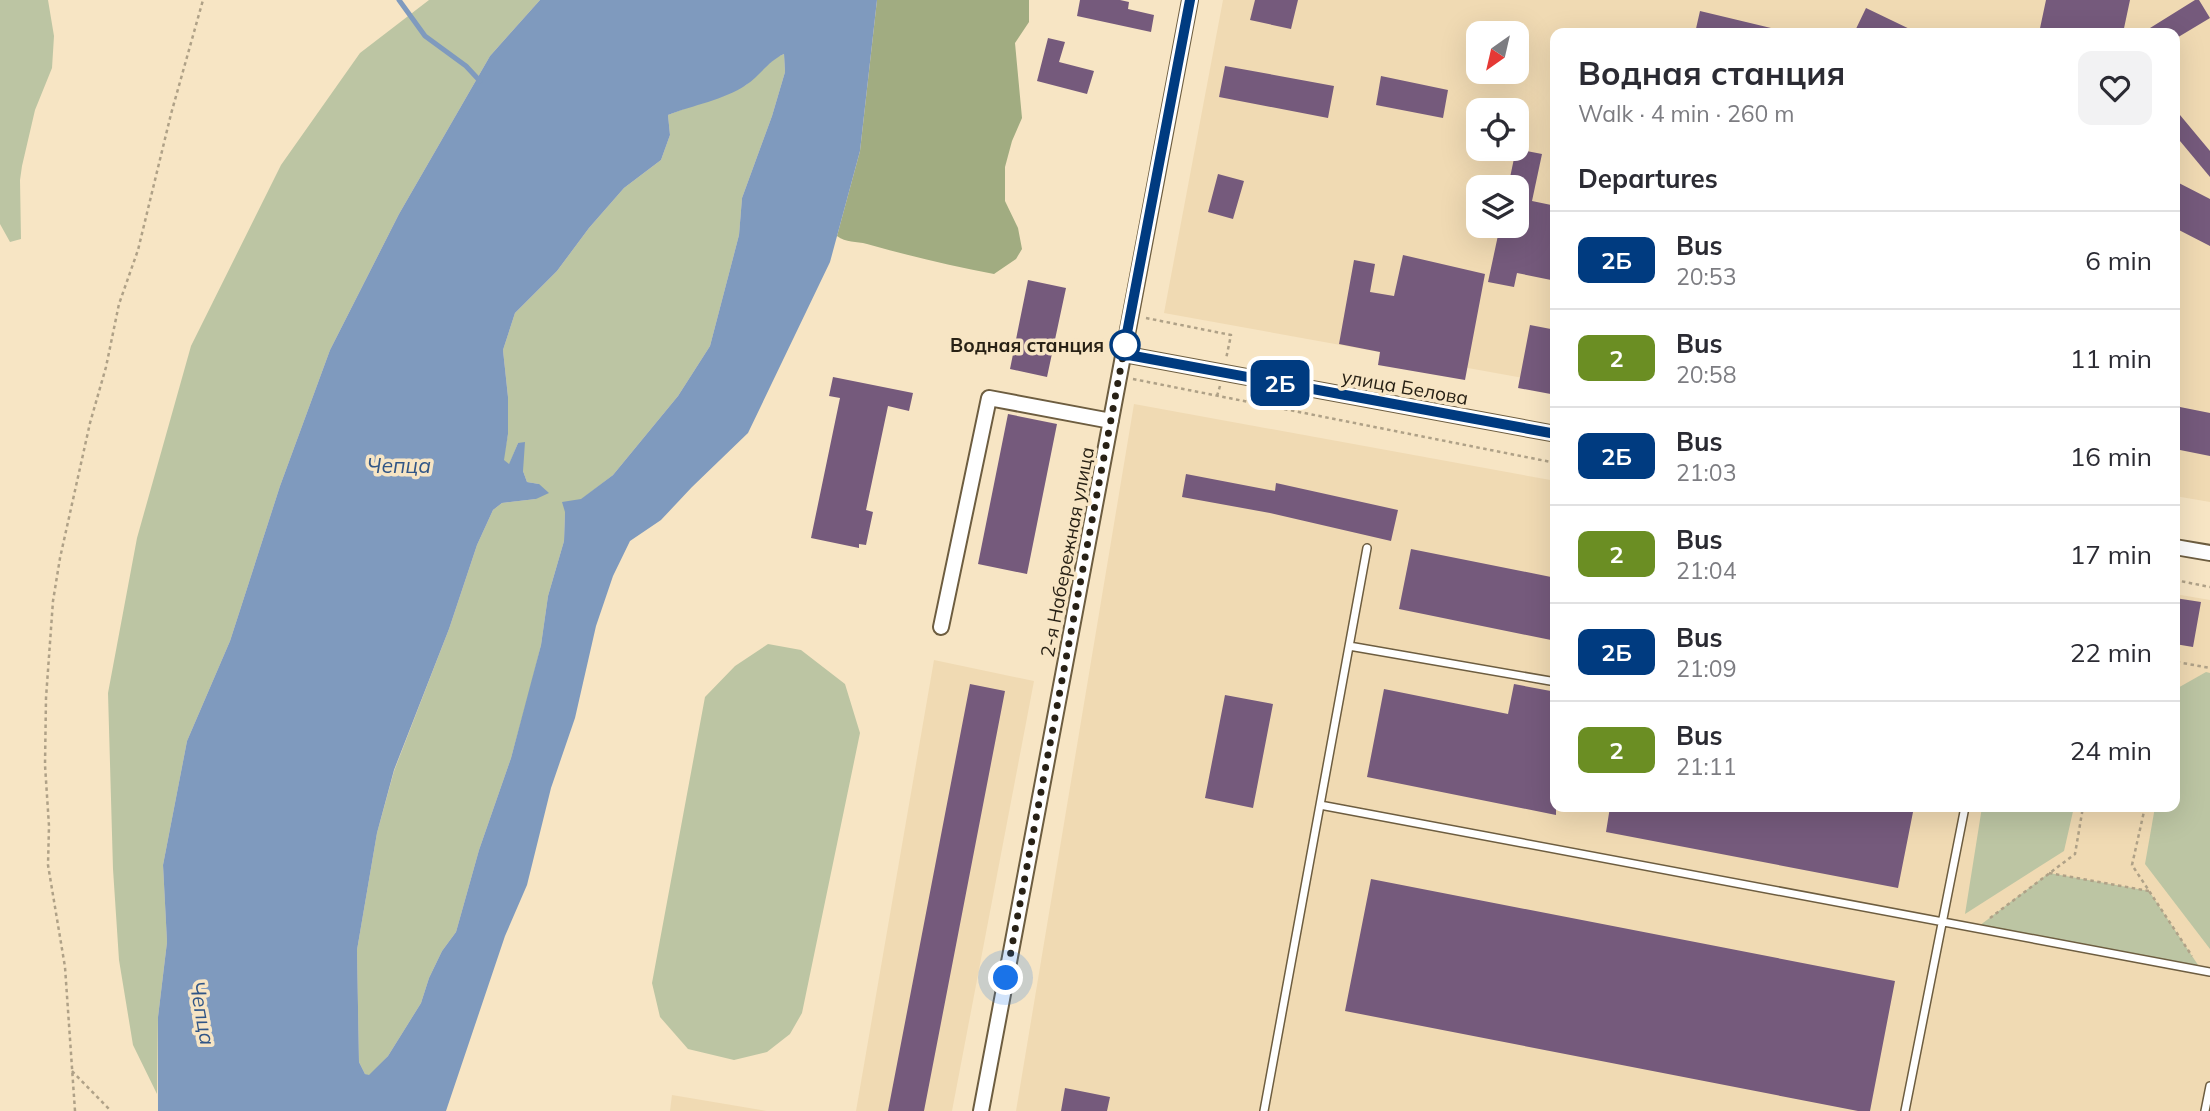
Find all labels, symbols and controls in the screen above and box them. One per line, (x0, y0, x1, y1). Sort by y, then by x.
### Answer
north arrow (1466, 21, 1530, 84)
map controls (1466, 21, 1529, 238)
button: heart (2078, 51, 2152, 125)
text: Водная станция (1578, 52, 1845, 93)
button: locate (1466, 98, 1529, 161)
text: Walk · 4 min · 260 m (1578, 99, 1795, 128)
text: Departures (1578, 162, 1718, 195)
button: layers (1466, 175, 1529, 238)
text: Bus (1676, 229, 1722, 262)
text: 6 min (2085, 244, 2152, 277)
text: 2Б (1601, 245, 1632, 275)
text: 20:53 (1676, 262, 1736, 291)
text: Bus (1676, 327, 1722, 360)
marker: Водная станция (1110, 330, 1140, 360)
place label: Водная станция (950, 333, 1104, 357)
text: 11 min (2070, 342, 2152, 375)
text: 2 (1609, 343, 1624, 373)
line badge: 2Б (1248, 360, 1312, 406)
text: 20:58 (1676, 360, 1736, 389)
street label: улица Белова (1340, 364, 1470, 410)
text: 2Б (1265, 368, 1295, 398)
text: Bus (1676, 425, 1722, 458)
text: 16 min (2070, 440, 2152, 473)
text: 2Б (1601, 441, 1632, 471)
street label: 2-я Набережная улица (1035, 445, 1099, 659)
water label: Чепца (367, 452, 431, 478)
text: 21:03 (1676, 458, 1736, 487)
text: Bus (1676, 523, 1722, 556)
text: 17 min (2070, 538, 2152, 571)
text: 2 (1609, 539, 1624, 569)
text: 21:04 (1676, 556, 1736, 585)
text: Bus (1676, 621, 1722, 654)
text: 22 min (2070, 636, 2152, 669)
text: 2Б (1601, 637, 1632, 667)
text: 21:09 (1676, 654, 1736, 683)
text: Bus (1676, 719, 1722, 752)
text: 24 min (2070, 734, 2152, 767)
text: 2 (1609, 735, 1624, 765)
text: 21:11 (1676, 752, 1736, 781)
your location (988, 960, 1023, 995)
water label: Чепца (185, 979, 221, 1047)

